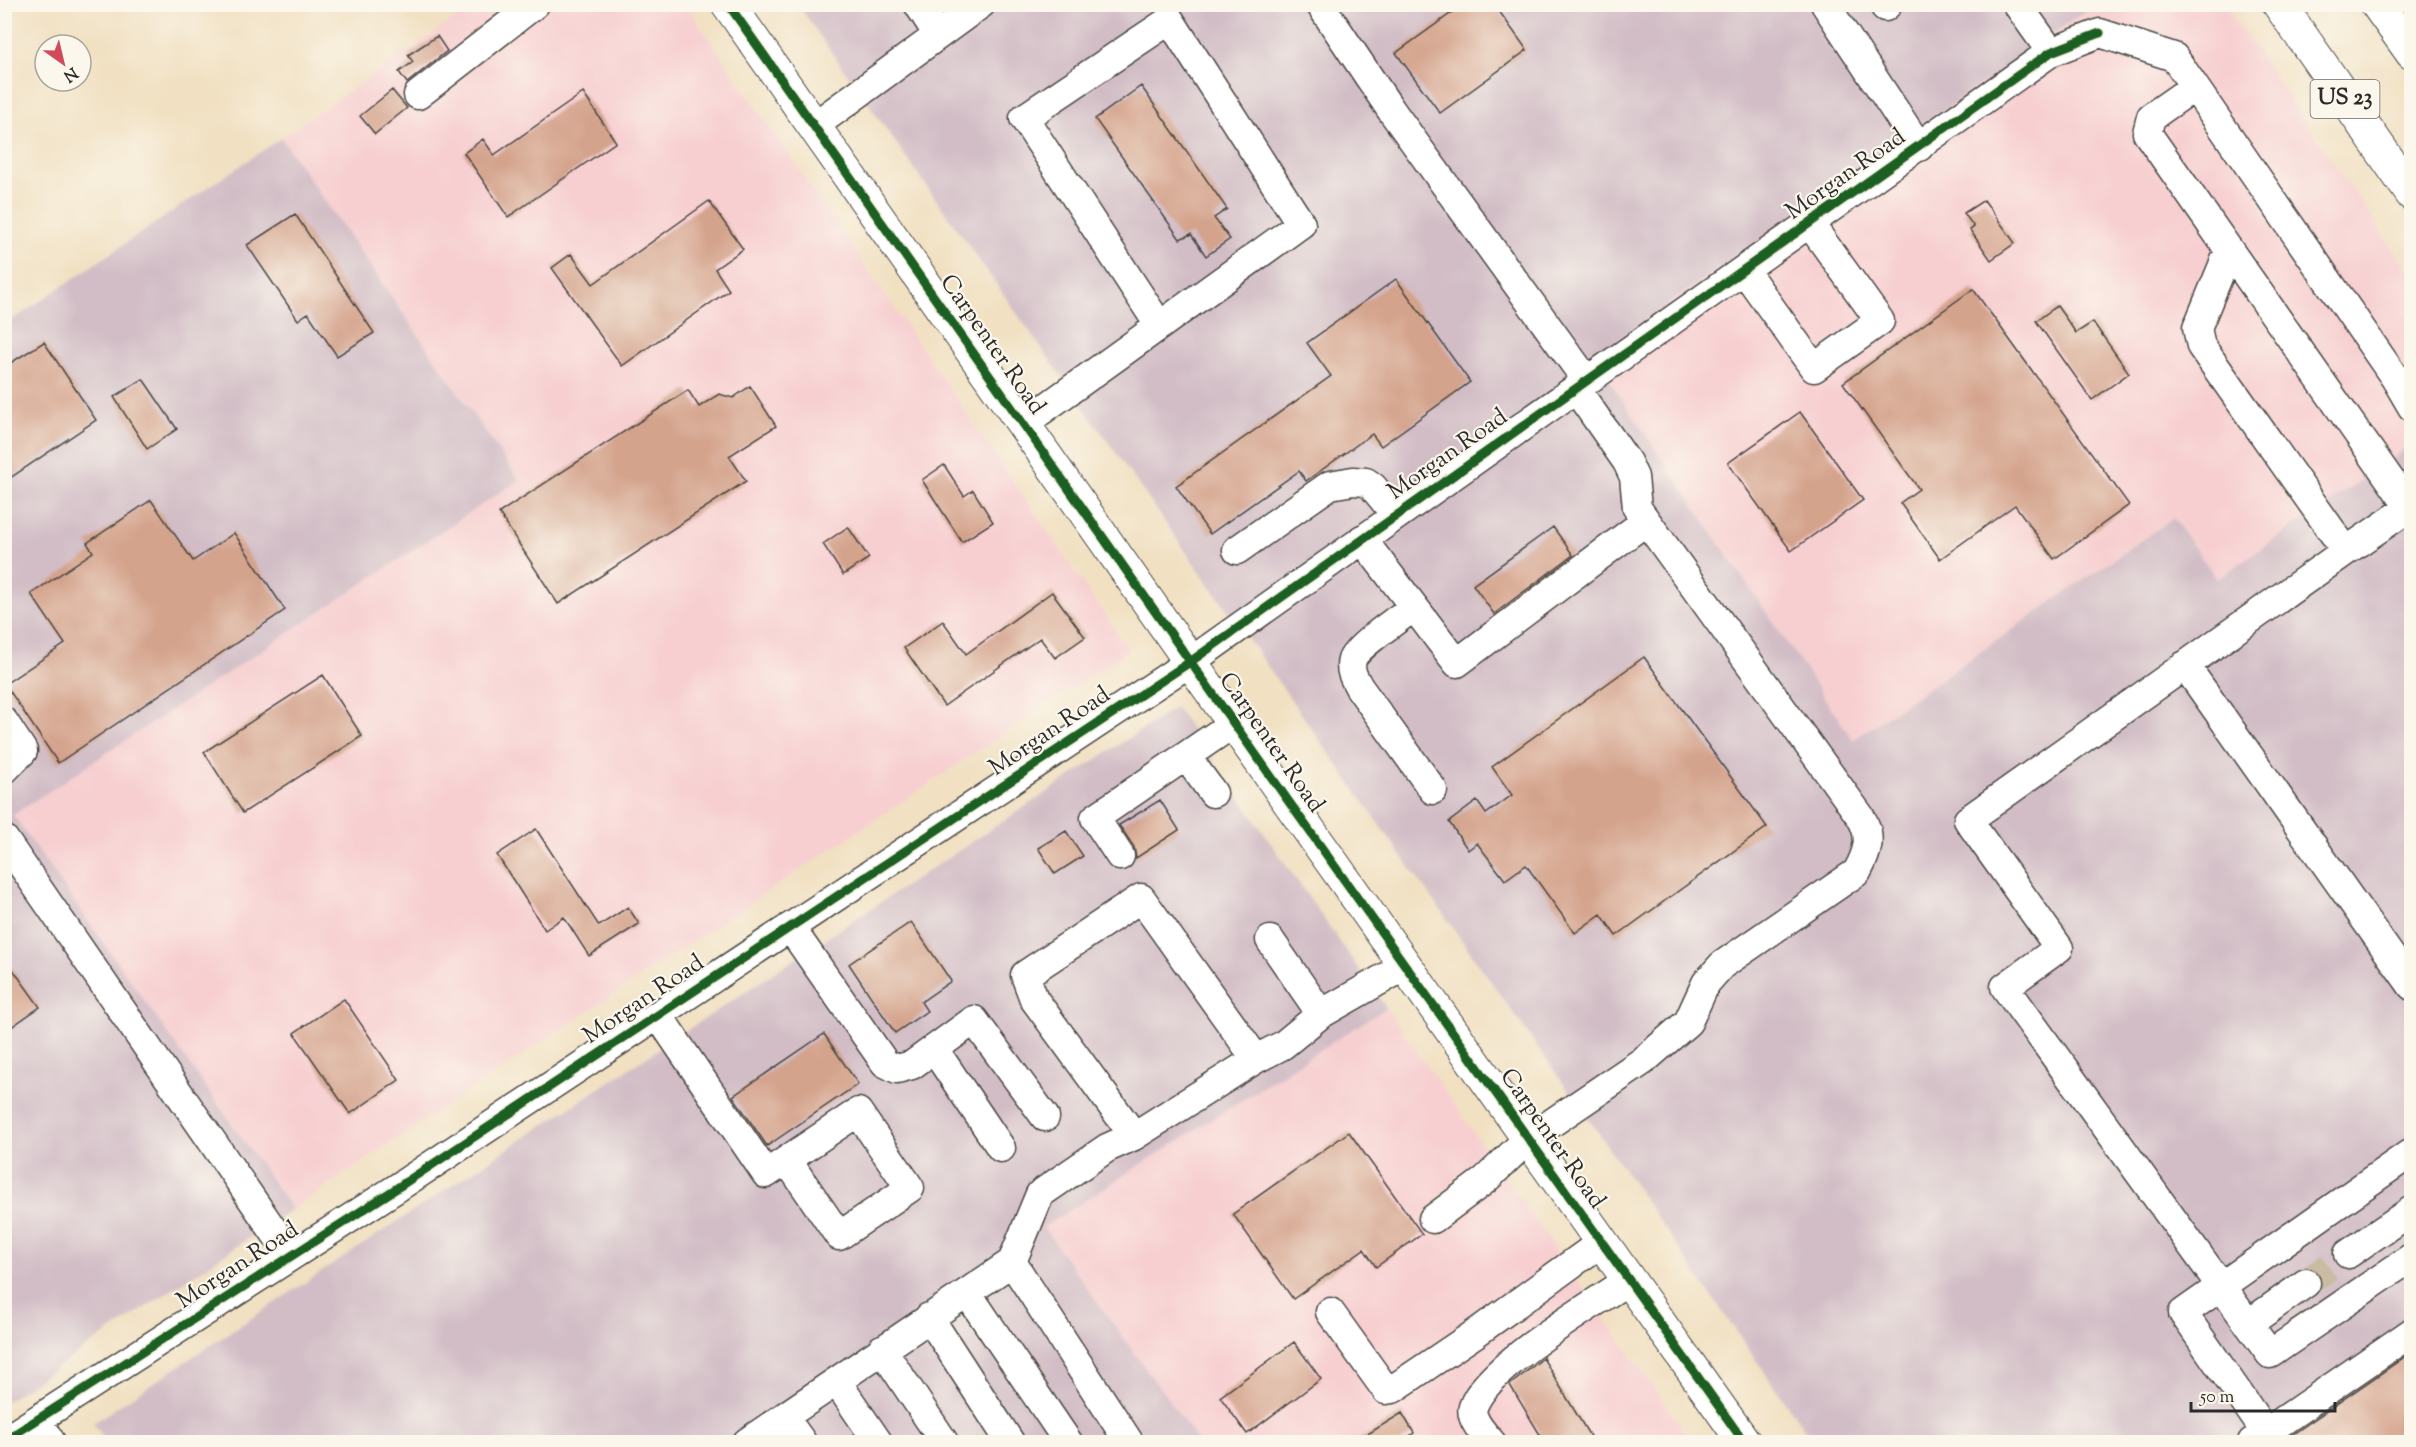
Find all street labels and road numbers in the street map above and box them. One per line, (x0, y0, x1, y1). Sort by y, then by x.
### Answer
road number: US 23 (2310, 80, 2380, 118)
street label: Morgan Road (1779, 121, 1913, 229)
street label: Carpenter Road (931, 268, 1053, 423)
street label: Morgan Road (1381, 401, 1515, 509)
street label: Carpenter Road (1210, 666, 1332, 821)
street label: Morgan Road (983, 679, 1118, 785)
street label: Morgan Road (577, 947, 712, 1053)
street label: Carpenter Road (1491, 1062, 1613, 1217)
street label: Morgan Road (170, 1213, 306, 1318)

